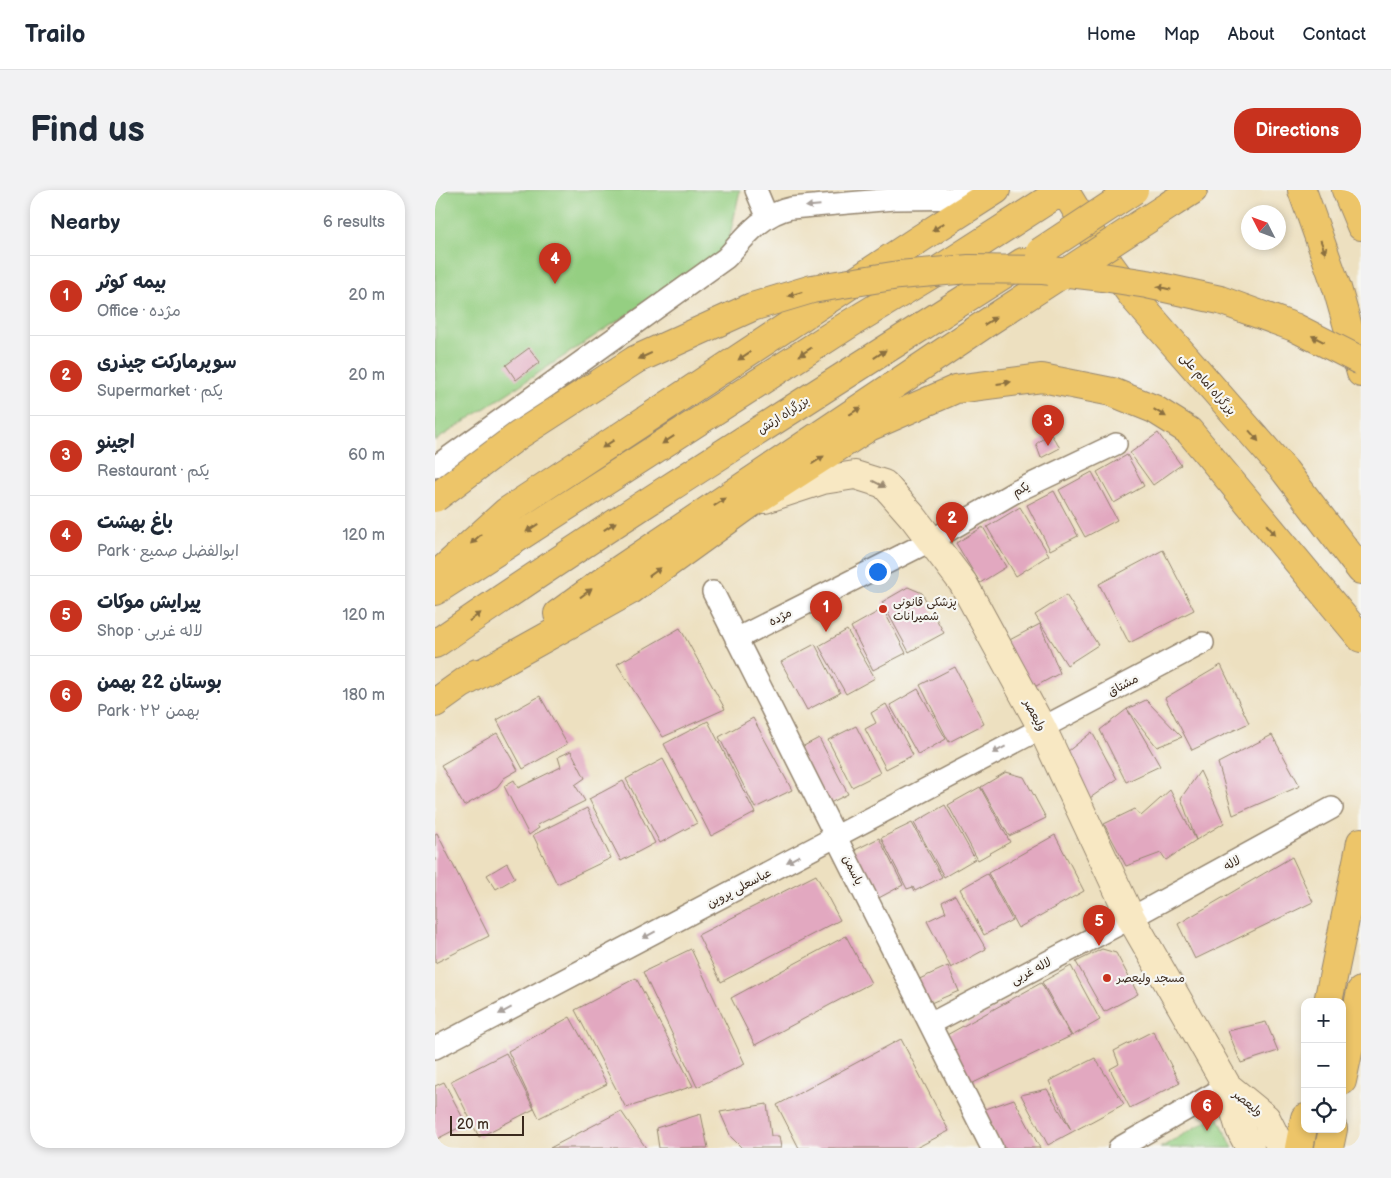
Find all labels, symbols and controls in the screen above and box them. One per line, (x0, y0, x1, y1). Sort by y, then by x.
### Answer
text: Trailo (25, 20, 85, 49)
text: Home (1087, 24, 1136, 45)
text: Map (1164, 24, 1200, 45)
text: About (1228, 24, 1275, 45)
text: Contact (1303, 24, 1366, 45)
button: Directions (1234, 108, 1361, 153)
text: Find us (30, 109, 145, 152)
one-way arrow (805, 202, 821, 210)
north arrow (1241, 205, 1286, 250)
text: Nearby (50, 210, 120, 235)
text: 6 results (323, 213, 385, 232)
one-way arrow (931, 222, 945, 232)
one-way arrow (1320, 239, 1327, 254)
pin: 4 (539, 243, 571, 284)
text: بیمه کوثر (97, 271, 166, 294)
one-way arrow (1157, 284, 1172, 292)
text: 1 (63, 286, 69, 305)
text: 20 m (349, 286, 385, 305)
one-way arrow (788, 291, 803, 299)
text: Office · مژده (97, 302, 181, 321)
one-way arrow (983, 316, 997, 325)
one-way arrow (1310, 335, 1325, 343)
one-way arrow (798, 347, 812, 357)
one-way arrow (873, 349, 886, 358)
street label: بزرگراه امام علی (1176, 350, 1239, 419)
text: سوپرمارکت چیذری (97, 351, 237, 374)
one-way arrow (737, 351, 751, 361)
one-way arrow (638, 352, 652, 360)
text: 2 (61, 366, 71, 385)
text: 20 m (349, 366, 385, 385)
one-way arrow (996, 379, 1012, 387)
text: Supermarket · یکم (97, 382, 223, 401)
street label: بزرگراه ارتش (755, 393, 812, 438)
pin: 3 (1032, 405, 1064, 446)
one-way arrow (848, 406, 862, 416)
one-way arrow (1154, 409, 1167, 418)
one-way arrow (1248, 429, 1259, 442)
text: اچینو (97, 431, 135, 454)
one-way arrow (662, 435, 675, 445)
one-way arrow (601, 440, 615, 449)
text: 3 (61, 446, 71, 465)
text: 60 m (348, 446, 385, 465)
one-way arrow (811, 455, 824, 465)
text: Restaurant · یکم (97, 462, 210, 481)
street label: یکم (1010, 479, 1033, 501)
one-way arrow (872, 480, 887, 488)
one-way arrow (713, 497, 727, 507)
pin: 2 (936, 502, 968, 543)
text: باغ بهشت (97, 511, 173, 534)
one-way arrow (603, 521, 617, 531)
one-way arrow (525, 523, 538, 533)
one-way arrow (1265, 524, 1276, 536)
text: 4 (61, 526, 71, 545)
text: 120 m (342, 526, 385, 545)
one-way arrow (471, 533, 483, 545)
text: Park · ابوالفضل صمیع (97, 542, 239, 561)
your location (865, 559, 891, 585)
one-way arrow (648, 567, 662, 577)
one-way arrow (579, 588, 592, 599)
text: پیرایش موکات (97, 591, 201, 614)
pin: 1 (810, 591, 842, 632)
place label: پزشکی قانونی شمیرانات (893, 595, 957, 624)
marker: پزشکی قانونی شمیرانات (877, 603, 889, 615)
street label: مژده (766, 605, 794, 630)
text: 5 (61, 606, 71, 625)
text: 120 m (342, 606, 385, 625)
one-way arrow (468, 612, 482, 622)
text: Shop · لاله غربی (97, 622, 203, 641)
text: بوستان 22 بهمن (97, 671, 222, 694)
street label: مشتاق (1105, 671, 1141, 700)
text: 6 (61, 686, 71, 705)
text: 180 m (343, 686, 385, 705)
street label: ولیعصر (1020, 696, 1049, 734)
text: Park · ۲۲ بهمن (97, 702, 200, 721)
one-way arrow (992, 746, 1006, 754)
street label: یاسمن (839, 853, 866, 888)
street label: لاله (1221, 853, 1243, 874)
one-way arrow (786, 855, 800, 863)
street label: عباسعلی پروین (705, 865, 774, 912)
pin: 5 (1083, 905, 1115, 946)
one-way arrow (642, 931, 656, 939)
street label: لاله غربی (1008, 955, 1054, 988)
place label: مسجد ولیعصر (1116, 971, 1185, 986)
marker: مسجد ولیعصر (1101, 972, 1113, 984)
map controls (1301, 998, 1346, 1133)
button: + (1301, 998, 1346, 1043)
one-way arrow (498, 1007, 513, 1015)
button: − (1301, 1043, 1346, 1088)
street label: ولیعصر (1229, 1086, 1266, 1120)
button: locate (1301, 1088, 1346, 1133)
pin: 6 (1191, 1090, 1223, 1131)
scale bar (450, 1113, 524, 1136)
text: 20 m (457, 1116, 489, 1133)

